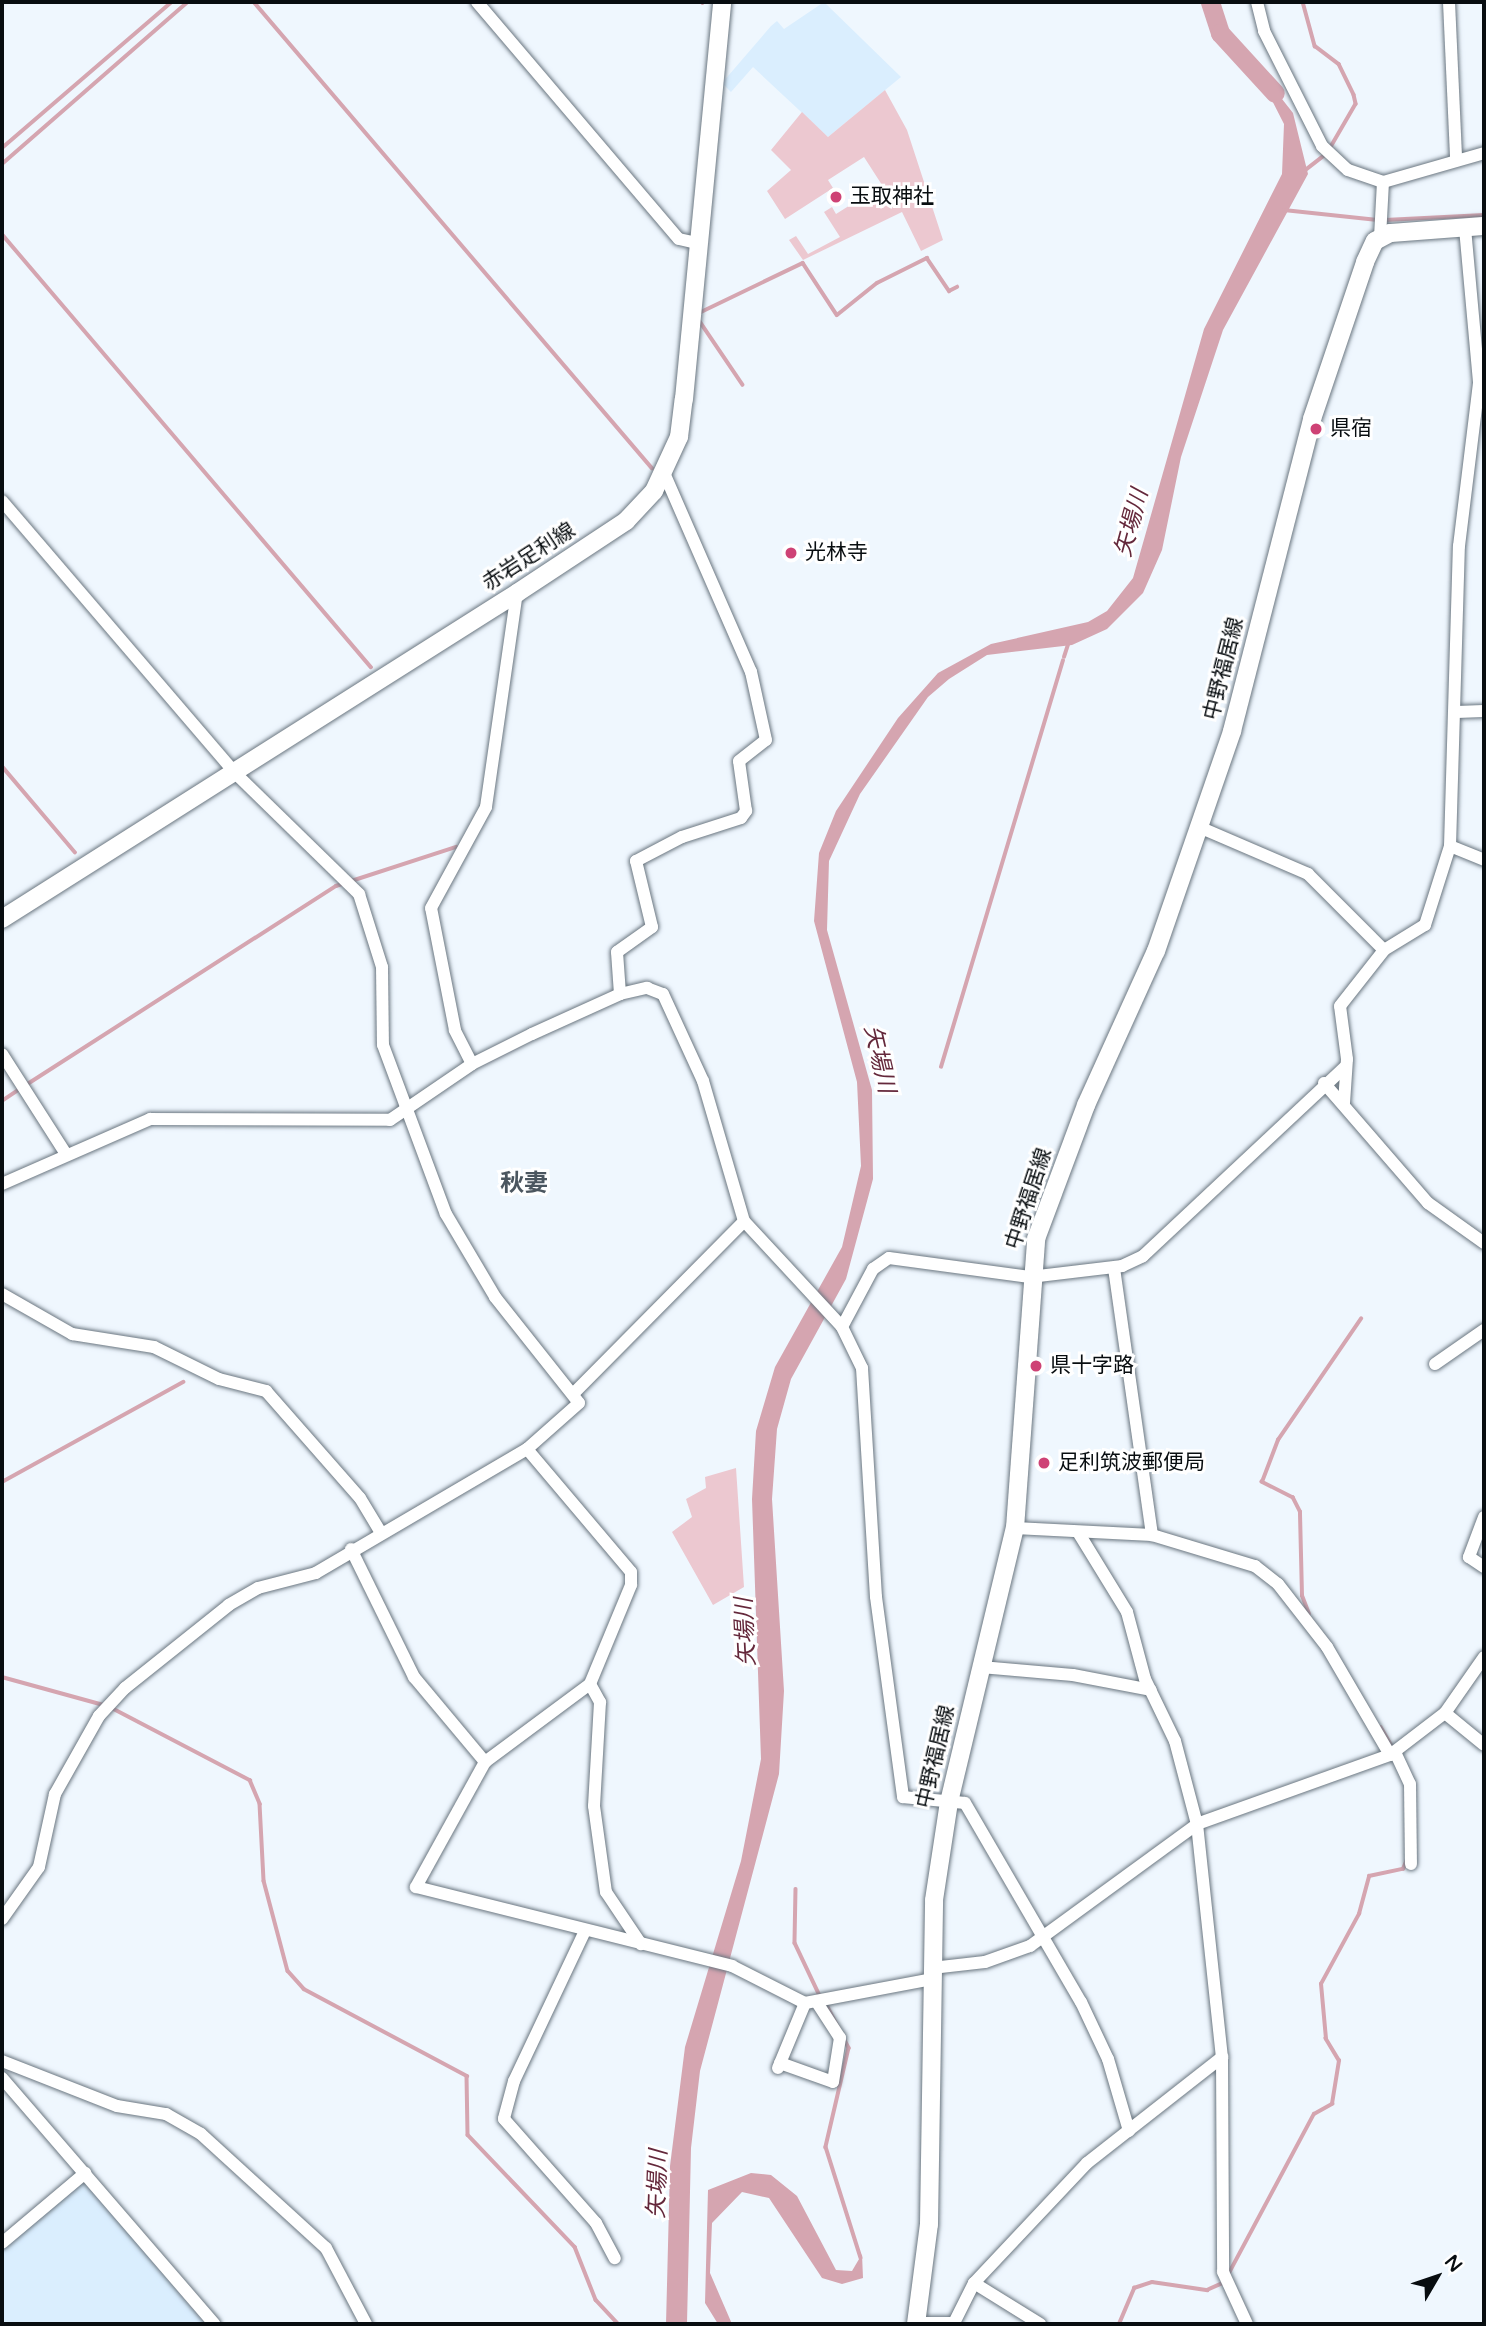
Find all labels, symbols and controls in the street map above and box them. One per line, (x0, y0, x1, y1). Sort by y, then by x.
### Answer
place label: 玉取神社 (850, 184, 934, 210)
marker: 玉取神社 (828, 189, 844, 205)
place label: 県宿 (1330, 416, 1372, 442)
marker: 県宿 (1308, 421, 1324, 437)
water label: 矢場川 (1110, 486, 1154, 560)
street label: 赤岩足利線 (478, 518, 580, 596)
place label: 光林寺 (805, 540, 868, 566)
marker: 光林寺 (783, 545, 799, 561)
street label: 中野福居線 (1199, 615, 1249, 723)
water label: 矢場川 (858, 1022, 900, 1096)
street label: 中野福居線 (1001, 1145, 1057, 1253)
district label: 秋妻 (500, 1170, 548, 1198)
place label: 県十字路 (1050, 1353, 1134, 1379)
marker: 県十字路 (1028, 1358, 1044, 1374)
place label: 足利筑波郵便局 (1058, 1450, 1205, 1476)
marker: 足利筑波郵便局 (1036, 1455, 1052, 1471)
water label: 矢場川 (730, 1597, 762, 1667)
street label: 中野福居線 (912, 1703, 960, 1811)
water label: 矢場川 (643, 2149, 673, 2219)
north arrow (1402, 2242, 1472, 2312)
text: N (1440, 2251, 1467, 2277)

